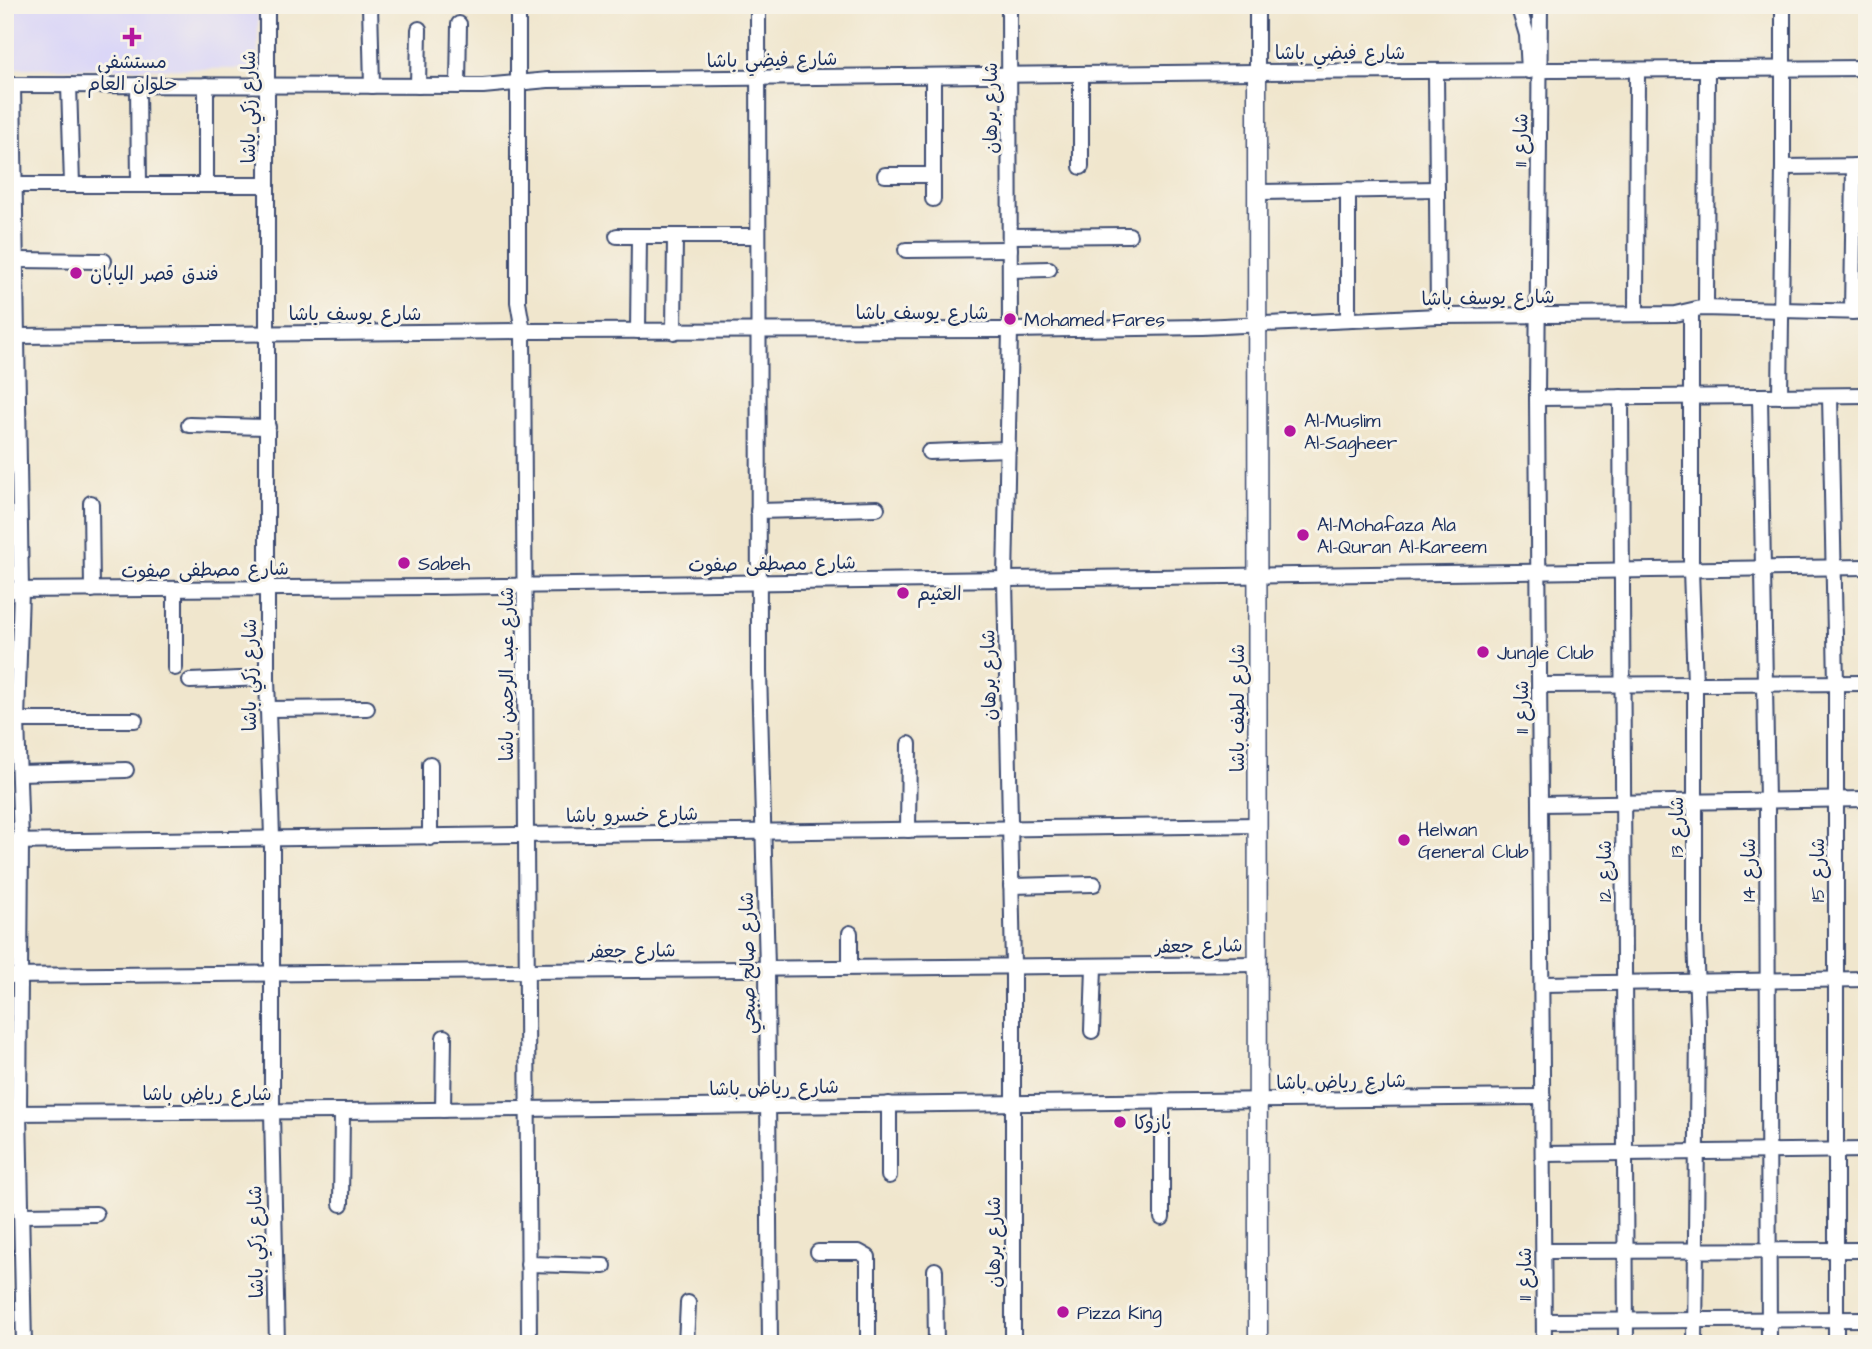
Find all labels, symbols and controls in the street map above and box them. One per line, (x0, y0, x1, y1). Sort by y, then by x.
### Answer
marker: مستشفى حلوان العام (122, 27, 142, 47)
street label: شارع فيضي باشا (1275, 40, 1405, 69)
street label: شارع فيضي باشا (707, 46, 838, 77)
place label: مستشفى حلوان العام (87, 49, 177, 98)
street label: شارع زكي باشا (236, 51, 265, 163)
street label: شارع برهان (978, 62, 1005, 154)
street label: شارع 11 (1508, 113, 1535, 167)
place label: فندق قصر اليابان (90, 261, 219, 288)
marker: فندق قصر اليابان (68, 265, 84, 281)
street label: شارع يوسف باشا (1421, 284, 1555, 313)
street label: شارع يوسف باشا (855, 300, 989, 327)
street label: شارع يوسف باشا (288, 301, 422, 328)
place label: Mohamed Fares (1024, 307, 1165, 334)
marker: Mohamed Fares (1002, 311, 1018, 327)
place label: Al-Muslim Al-Sagheer (1304, 408, 1398, 458)
marker: Al-Muslim Al-Sagheer (1282, 423, 1298, 439)
place label: Al-Mohafaza Ala Al-Quran Al-Kareem (1317, 512, 1487, 561)
marker: Al-Mohafaza Ala Al-Quran Al-Kareem (1295, 527, 1311, 543)
street label: شارع مصطفى صفوت (688, 550, 856, 579)
place label: Sabeh (418, 551, 471, 578)
marker: Sabeh (396, 555, 412, 571)
street label: شارع مصطفى صفوت (121, 556, 289, 585)
place label: العثيم (917, 581, 962, 608)
marker: العثيم (895, 585, 911, 601)
street label: شارع عبد الرحمن باشا (494, 587, 521, 761)
street label: شارع زكي باشا (237, 619, 266, 731)
street label: شارع برهان (975, 629, 1004, 721)
place label: Jungle Club (1497, 640, 1594, 668)
street label: شارع لطيف باشا (1225, 644, 1252, 772)
marker: Jungle Club (1475, 644, 1491, 660)
street label: شارع 11 (1509, 680, 1536, 734)
street label: شارع 13 (1664, 797, 1691, 857)
street label: شارع خسرو باشا (566, 801, 698, 830)
place label: Helwan General Club (1418, 817, 1529, 866)
marker: Helwan General Club (1396, 832, 1412, 848)
street label: شارع 14 (1736, 838, 1763, 902)
street label: شارع 15 (1805, 838, 1832, 902)
street label: شارع 12 (1592, 840, 1619, 902)
street label: شارع صالح صبحي (734, 892, 765, 1034)
street label: شارع جعفر (1153, 932, 1243, 961)
street label: شارع جعفر (586, 937, 676, 966)
street label: شارع رياض باشا (1276, 1068, 1406, 1097)
street label: شارع رياض باشا (709, 1074, 839, 1103)
street label: شارع رياض باشا (142, 1081, 272, 1108)
place label: بازوكا (1134, 1110, 1172, 1137)
marker: بازوكا (1112, 1114, 1128, 1130)
street label: شارع زكي باشا (242, 1185, 273, 1299)
street label: شارع برهان (981, 1196, 1008, 1288)
street label: شارع 11 (1512, 1247, 1539, 1301)
place label: Pizza King (1077, 1300, 1162, 1328)
marker: Pizza King (1055, 1304, 1071, 1320)

